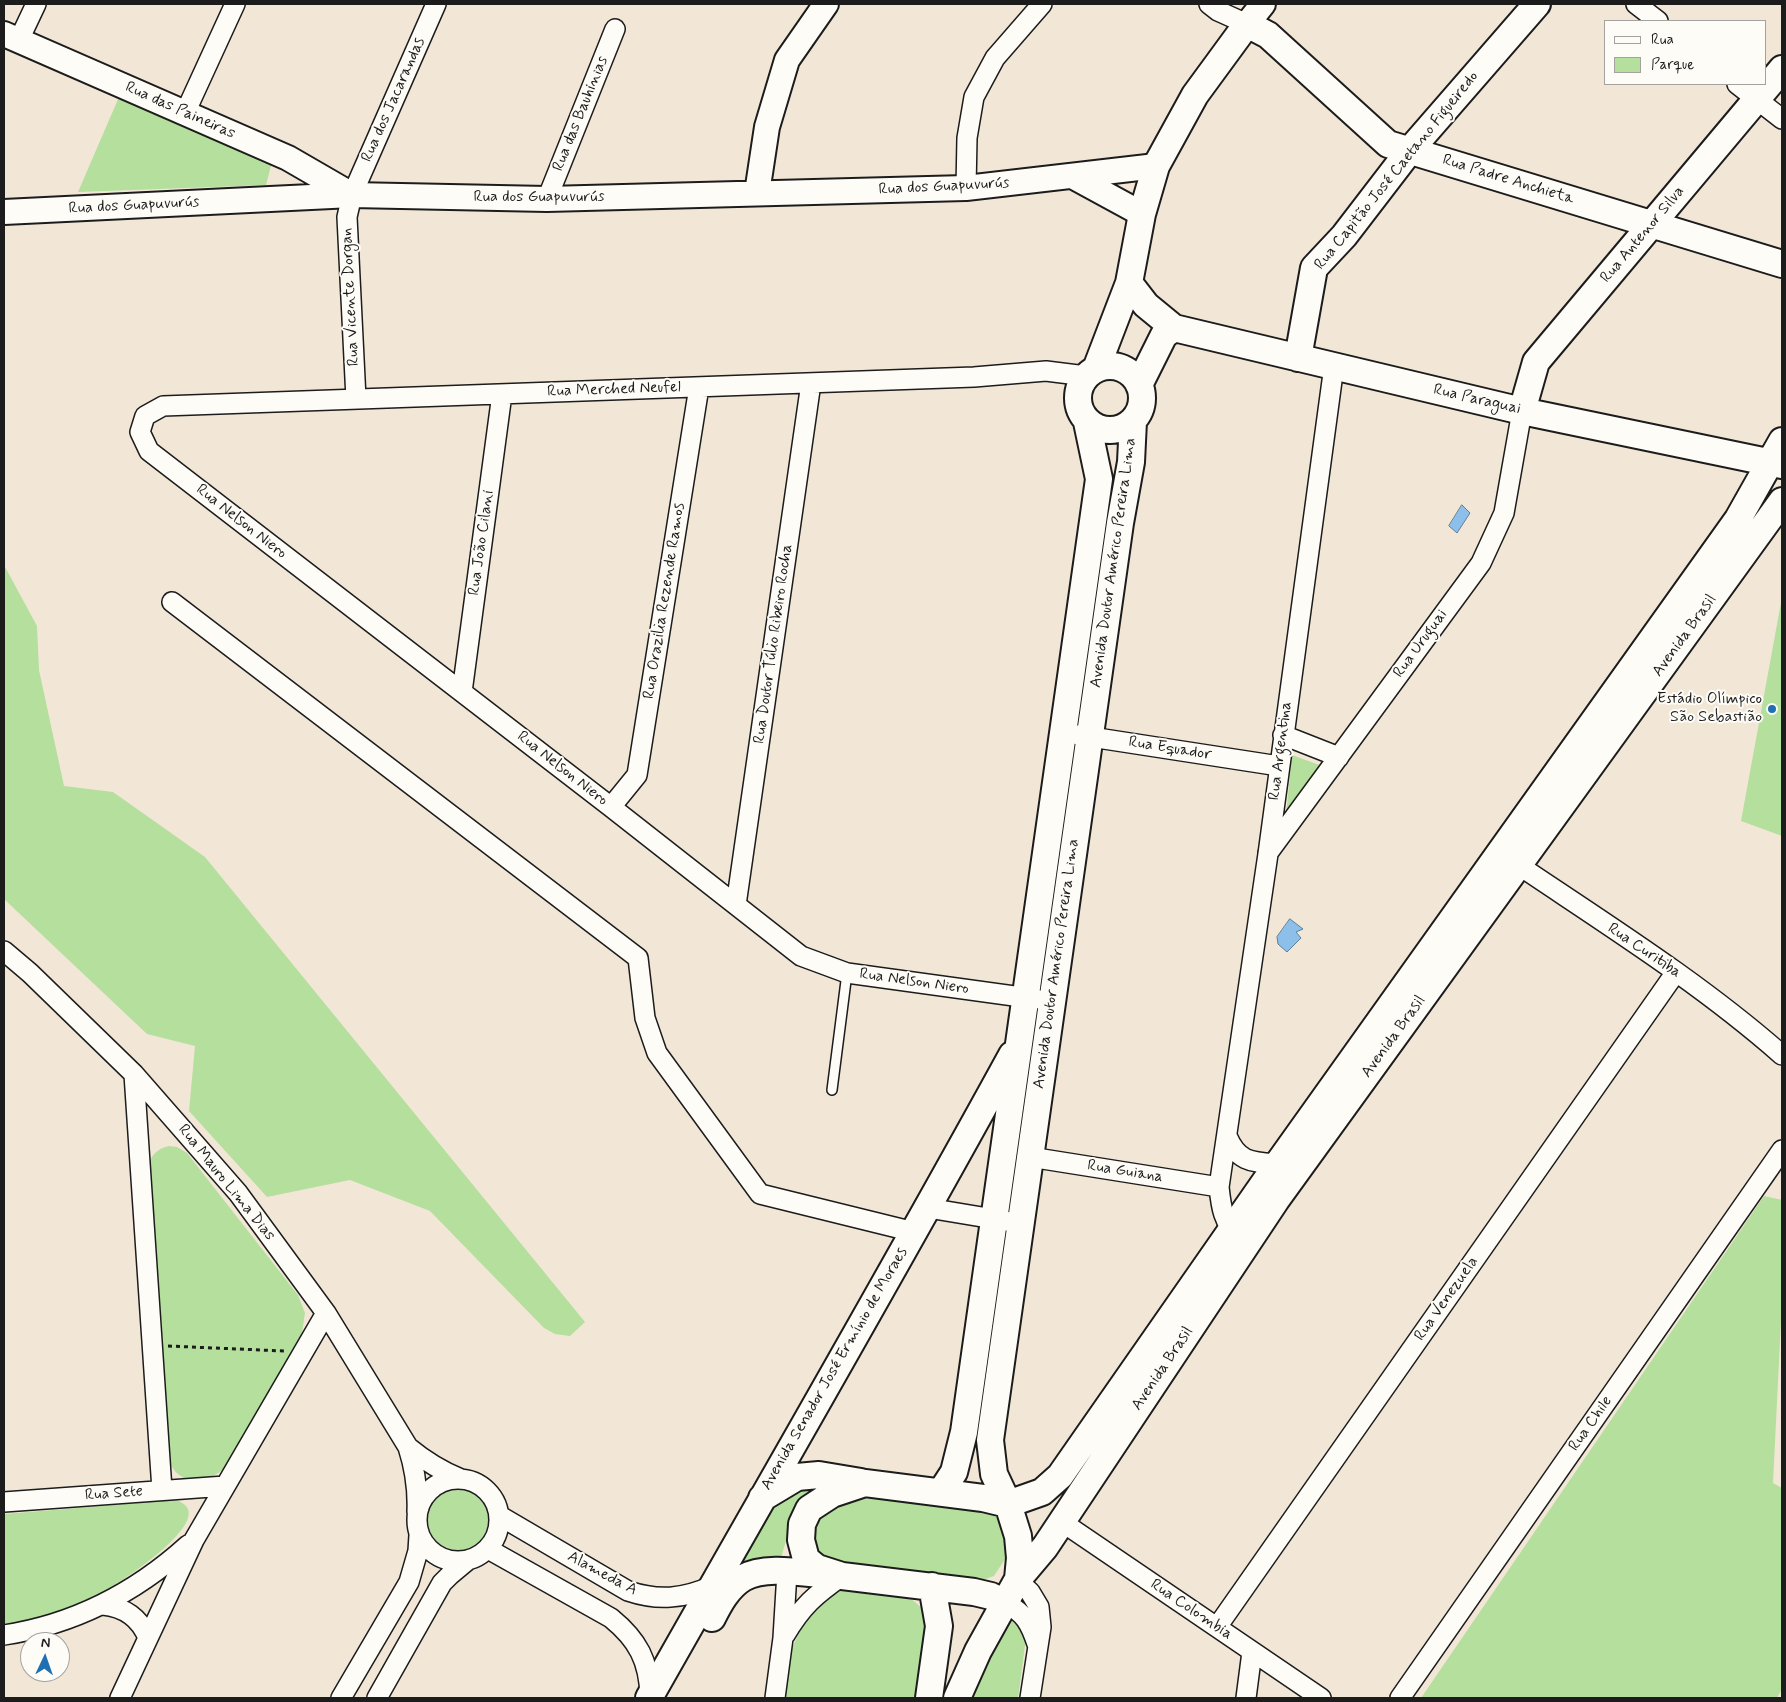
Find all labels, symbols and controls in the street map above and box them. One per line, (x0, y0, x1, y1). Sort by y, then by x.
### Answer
legend (1604, 20, 1766, 85)
text: Rua (1651, 30, 1674, 50)
street label: Rua dos Jacarandas (358, 35, 430, 165)
street label: Rua das Bauhinias (549, 54, 613, 174)
text: Parque (1651, 55, 1694, 75)
street label: Rua Capitão José Caetano Figueiredo (1311, 68, 1483, 274)
street label: Rua das Paineiras (122, 78, 238, 144)
street label: Rua Padre Anchieta (1440, 151, 1576, 209)
street label: Rua dos Guapuvurús (878, 174, 1010, 200)
street label: Rua Antenor Silva (1597, 183, 1689, 287)
street label: Rua dos Guapuvurús (474, 188, 604, 208)
street label: Rua dos Guapuvurús (68, 193, 200, 219)
street label: Rua Vicente Dorgan (338, 227, 364, 367)
street label: Rua Merched Neufel (547, 378, 681, 402)
street label: Rua Paraguai (1431, 381, 1523, 419)
street label: Avenida Doutor Américo Pereira Lima (1087, 437, 1141, 689)
street label: Rua Nelson Niero (192, 481, 290, 563)
street label: Rua João Cilani (465, 489, 499, 597)
street label: Rua Orazilia Rezende Ramos (640, 502, 690, 700)
street label: Rua Doutor Túlio Ribeiro Rocha (750, 543, 798, 745)
street label: Avenida Brasil (1649, 591, 1721, 681)
street label: Rua Uruguai (1390, 606, 1452, 682)
place label: Estádio Olímpico São Sebastião (1657, 690, 1762, 728)
street label: Rua Argentina (1265, 700, 1297, 802)
marker: Estádio Olímpico São Sebastião (1766, 703, 1778, 715)
street label: Rua Nelson Niero (513, 728, 611, 810)
street label: Rua Equador (1127, 733, 1213, 765)
street label: Avenida Doutor Américo Pereira Lima (1030, 838, 1084, 1090)
street label: Rua Curitiba (1604, 919, 1684, 983)
street label: Rua Nelson Niero (858, 965, 970, 999)
street label: Avenida Brasil (1358, 992, 1430, 1082)
street label: Rua Mauro Lima Dias (173, 1121, 279, 1245)
street label: Rua Guiana (1086, 1157, 1164, 1187)
street label: Avenida Senador José Ermínio de Moraes (757, 1244, 913, 1494)
street label: Rua Venezuela (1411, 1253, 1483, 1345)
street label: Avenida Brasil (1128, 1323, 1198, 1415)
street label: Rua Chile (1565, 1393, 1617, 1455)
street label: Rua Sete (84, 1482, 144, 1506)
street label: Alameda A (564, 1548, 640, 1600)
street label: Rua Colombia (1146, 1575, 1236, 1645)
north arrow (20, 1632, 70, 1682)
text: N (41, 1634, 51, 1652)

